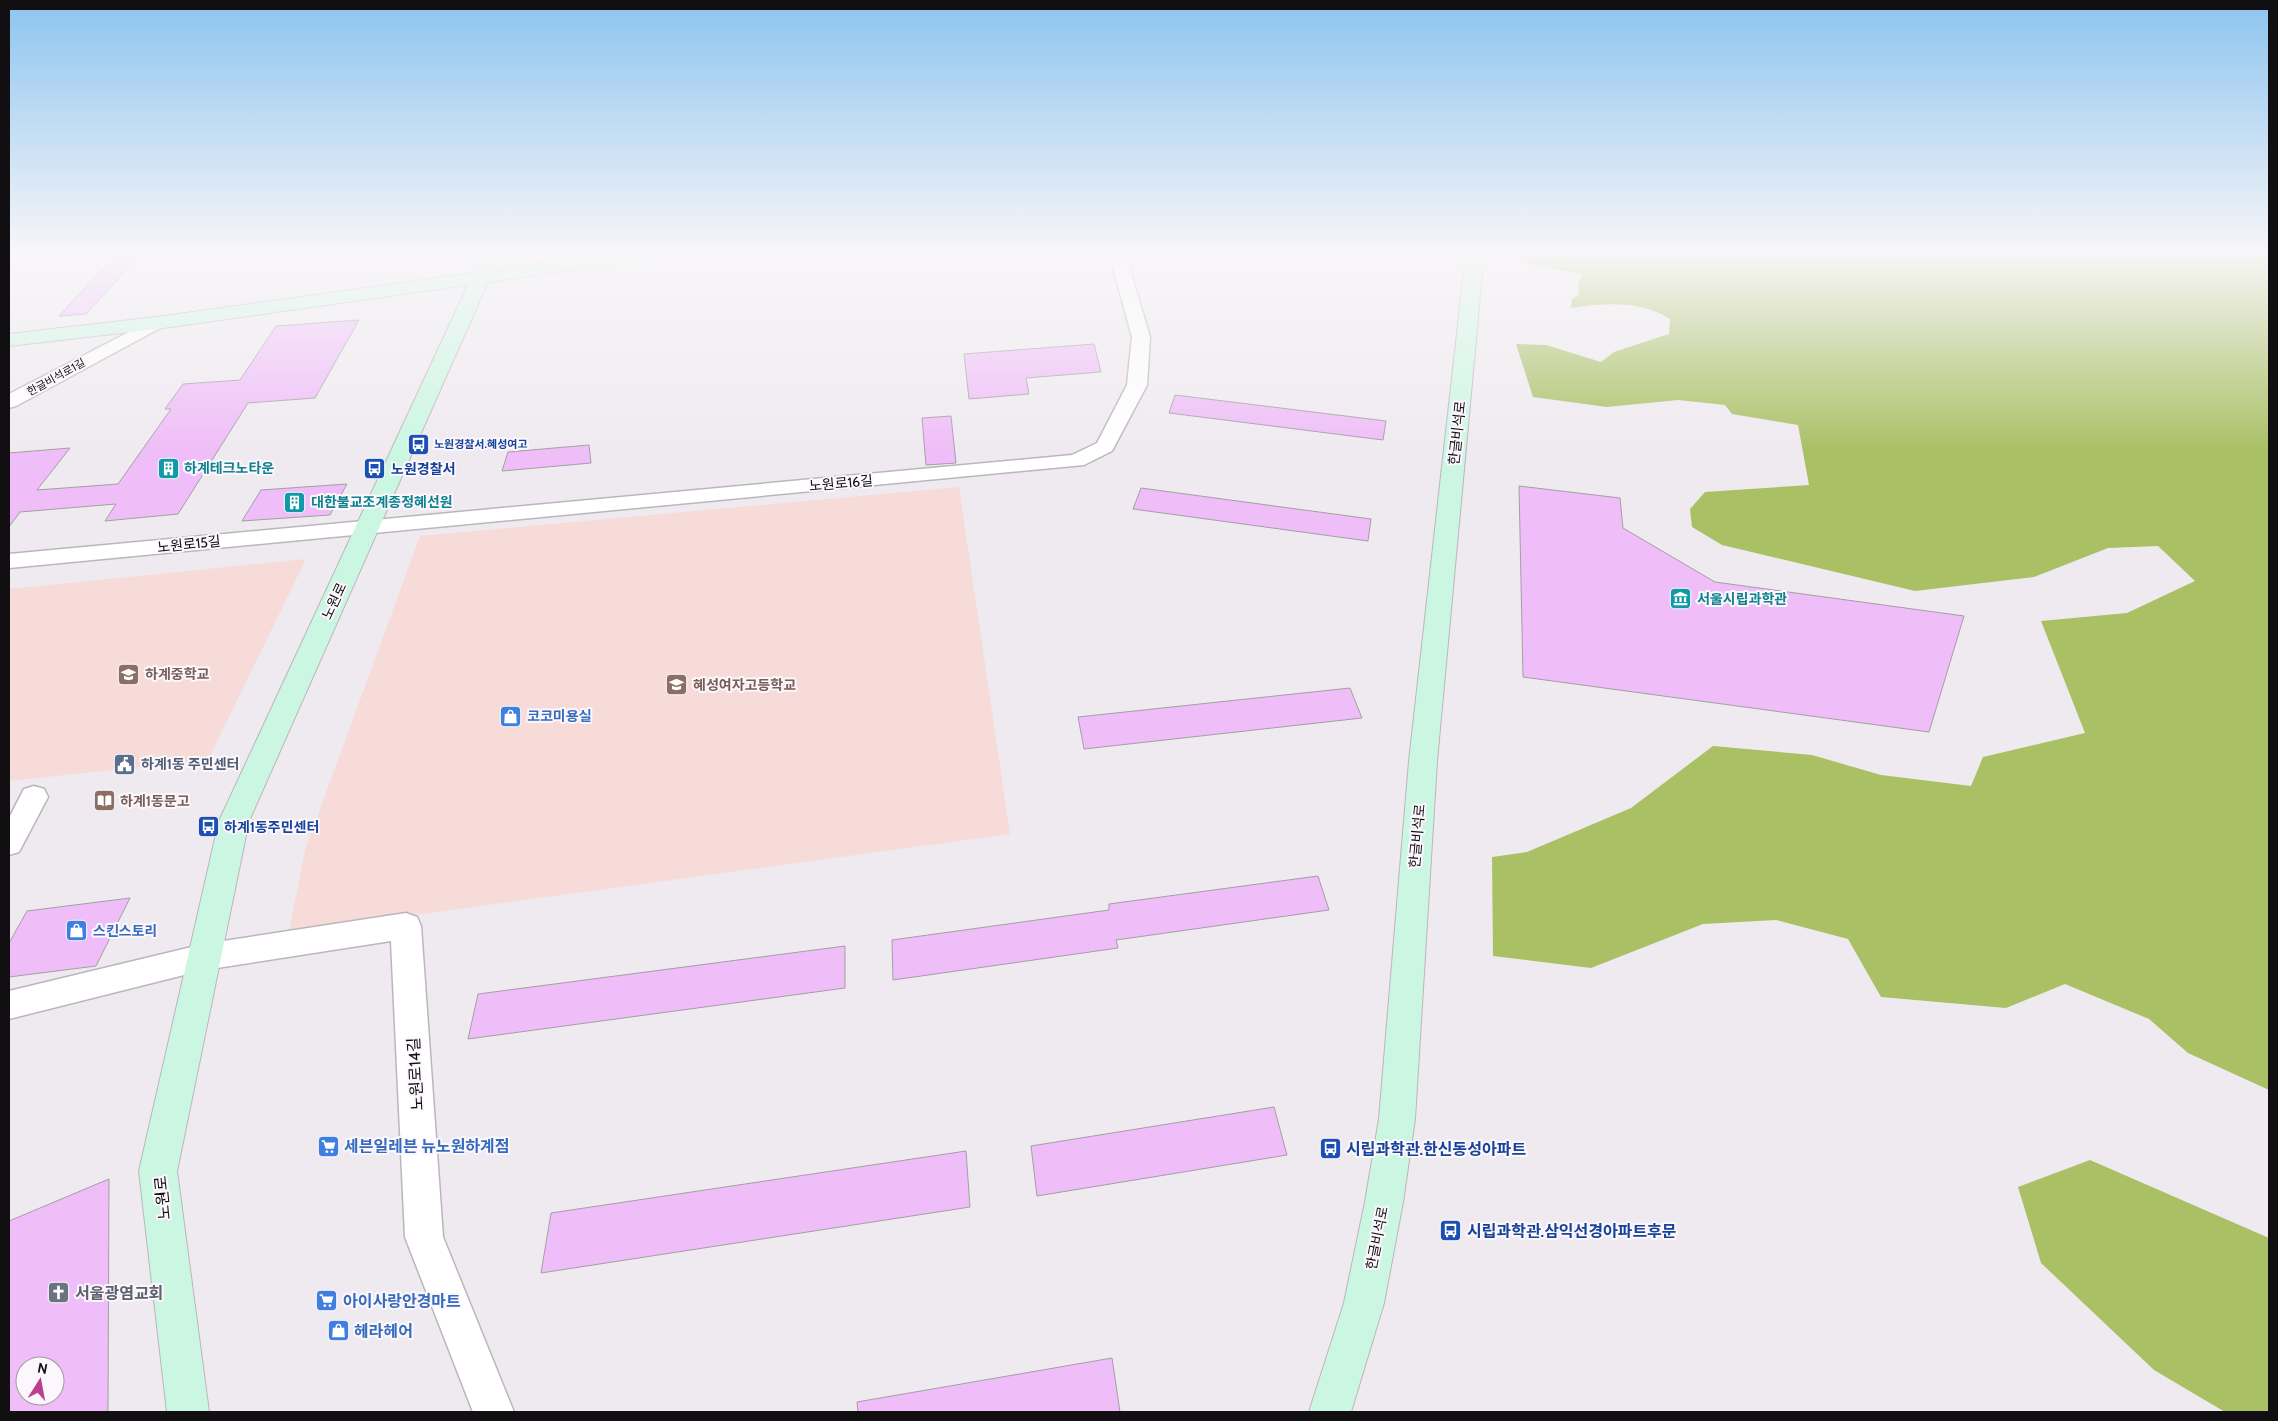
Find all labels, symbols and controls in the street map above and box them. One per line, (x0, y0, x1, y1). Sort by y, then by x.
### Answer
street label: 한글비석로1길 (24, 355, 88, 399)
street label: 한글비석로 (1445, 400, 1469, 466)
bus stop icon: 노원경찰서.혜성여고 (406, 432, 430, 456)
place label: 노원경찰서.혜성여고 (434, 437, 528, 451)
building icon: 하계테크노타운 (156, 456, 180, 480)
bus stop icon: 노원경찰서 (363, 457, 387, 481)
place label: 하계테크노타운 (184, 459, 274, 477)
place label: 노원경찰서 (391, 460, 455, 478)
street label: 노원로16길 (808, 471, 874, 495)
building icon: 대한불교조계종정혜선원 (283, 490, 307, 514)
place label: 대한불교조계종정혜선원 (311, 493, 453, 511)
street label: 노원로15길 (156, 532, 222, 556)
street label: 노원로 (318, 580, 350, 622)
museum icon: 서울시립과학관 (1669, 587, 1693, 611)
place label: 서울시립과학관 (1697, 590, 1787, 608)
school or university icon: 하계중학교 (117, 662, 141, 686)
place label: 하계중학교 (145, 665, 210, 683)
school or university icon: 혜성여자고등학교 (665, 673, 689, 697)
place label: 혜성여자고등학교 (693, 676, 796, 694)
shop icon: 코코미용실 (499, 704, 523, 728)
place label: 코코미용실 (527, 707, 591, 725)
public building icon: 하계1동 주민센터 (113, 752, 137, 776)
place label: 하계1동 주민센터 (141, 755, 239, 773)
library icon: 하계1동문고 (92, 789, 116, 813)
place label: 하계1동문고 (120, 792, 190, 810)
street label: 한글비석로 (1405, 803, 1429, 869)
bus stop icon: 하계1동주민센터 (196, 815, 220, 839)
place label: 하계1동주민센터 (224, 818, 319, 836)
shop icon: 스킨스토리 (65, 919, 89, 943)
place label: 스킨스토리 (93, 922, 157, 940)
street label: 노원로14길 (404, 1037, 427, 1111)
supermarket icon: 세븐일레븐 뉴노원하계점 (316, 1134, 340, 1158)
place label: 세븐일레븐 뉴노원하계점 (344, 1137, 510, 1156)
bus stop icon: 시립과학관.한신동성아파트 (1318, 1137, 1342, 1161)
place label: 시립과학관.한신동성아파트 (1346, 1140, 1526, 1159)
street label: 노원로 (151, 1175, 174, 1221)
street label: 한글비석로 (1362, 1205, 1392, 1271)
bus stop icon: 시립과학관.삼익선경아파트후문 (1439, 1219, 1463, 1243)
place label: 시립과학관.삼익선경아파트후문 (1467, 1222, 1677, 1241)
church icon: 서울광염교회 (47, 1281, 71, 1305)
place label: 서울광염교회 (75, 1284, 163, 1303)
supermarket icon: 아이사랑안경마트 (315, 1289, 339, 1313)
place label: 아이사랑안경마트 (343, 1292, 461, 1311)
shop icon: 헤라헤어 (326, 1319, 350, 1343)
place label: 헤라헤어 (354, 1322, 413, 1341)
north arrow (15, 1356, 65, 1406)
text: N (36, 1358, 49, 1378)

